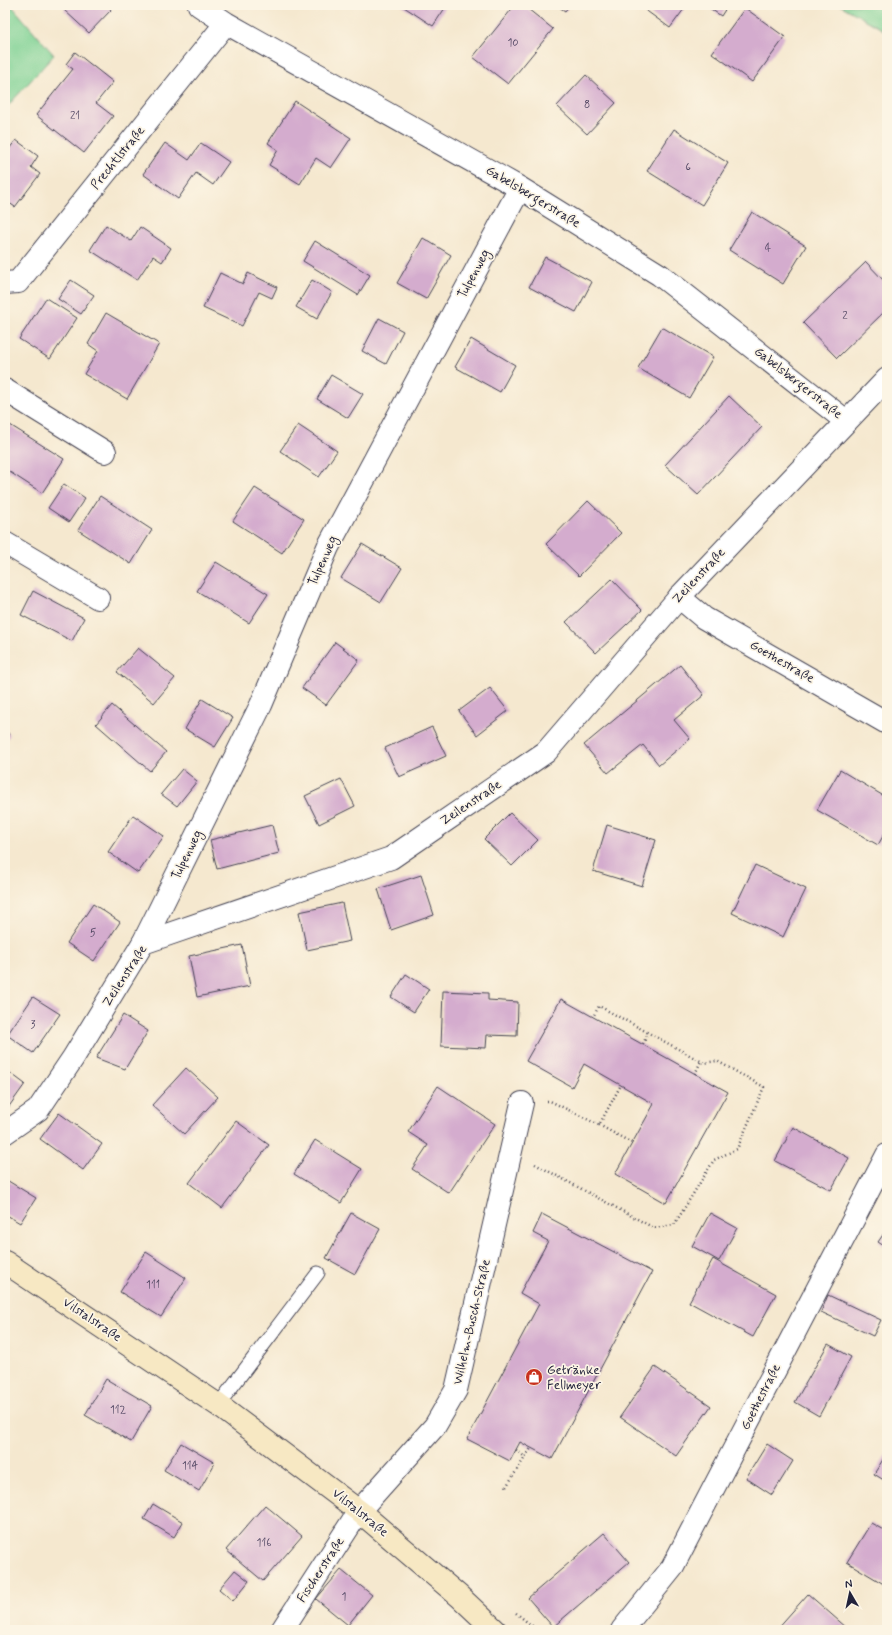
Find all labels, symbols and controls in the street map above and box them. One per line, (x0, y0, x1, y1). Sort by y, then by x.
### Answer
house number: 10 (507, 36, 519, 50)
house number: 8 (584, 98, 590, 112)
house number: 21 (70, 109, 80, 123)
street label: Prechtlstraße (87, 123, 149, 193)
house number: 6 (685, 160, 691, 174)
street label: Gabelsbergerstraße (481, 162, 583, 234)
house number: 4 (765, 241, 772, 255)
street label: Tulpenweg (454, 246, 495, 302)
house number: 2 (842, 309, 848, 323)
street label: Gabelsbergerstraße (749, 343, 846, 424)
street label: Tulpenweg (304, 533, 343, 589)
street label: Zeilenstraße (669, 544, 729, 608)
street label: Goethestraße (747, 637, 817, 687)
street label: Zeilenstraße (437, 776, 505, 830)
street label: Tulpenweg (168, 827, 207, 883)
house number: 5 (90, 926, 97, 940)
street label: Zeilenstraße (99, 942, 151, 1010)
house number: 3 (31, 1018, 36, 1032)
street label: Wilhelm-Busch-Straße (449, 1258, 495, 1386)
house number: 111 (146, 1278, 160, 1292)
street label: Vilstalstraße (59, 1294, 125, 1346)
street label: Goethestraße (737, 1361, 785, 1433)
place label: Getränke Fellmeyer (547, 1362, 602, 1394)
shop icon: Getränke Fellmeyer (524, 1367, 544, 1387)
house number: 112 (110, 1403, 127, 1417)
house number: 114 (182, 1459, 199, 1473)
street label: Vilstalstraße (328, 1485, 392, 1541)
street label: Fischerstraße (293, 1534, 349, 1606)
house number: 116 (257, 1536, 271, 1550)
north arrow (830, 1573, 870, 1613)
text: N (844, 1577, 853, 1592)
house number: 1 (342, 1590, 347, 1604)

